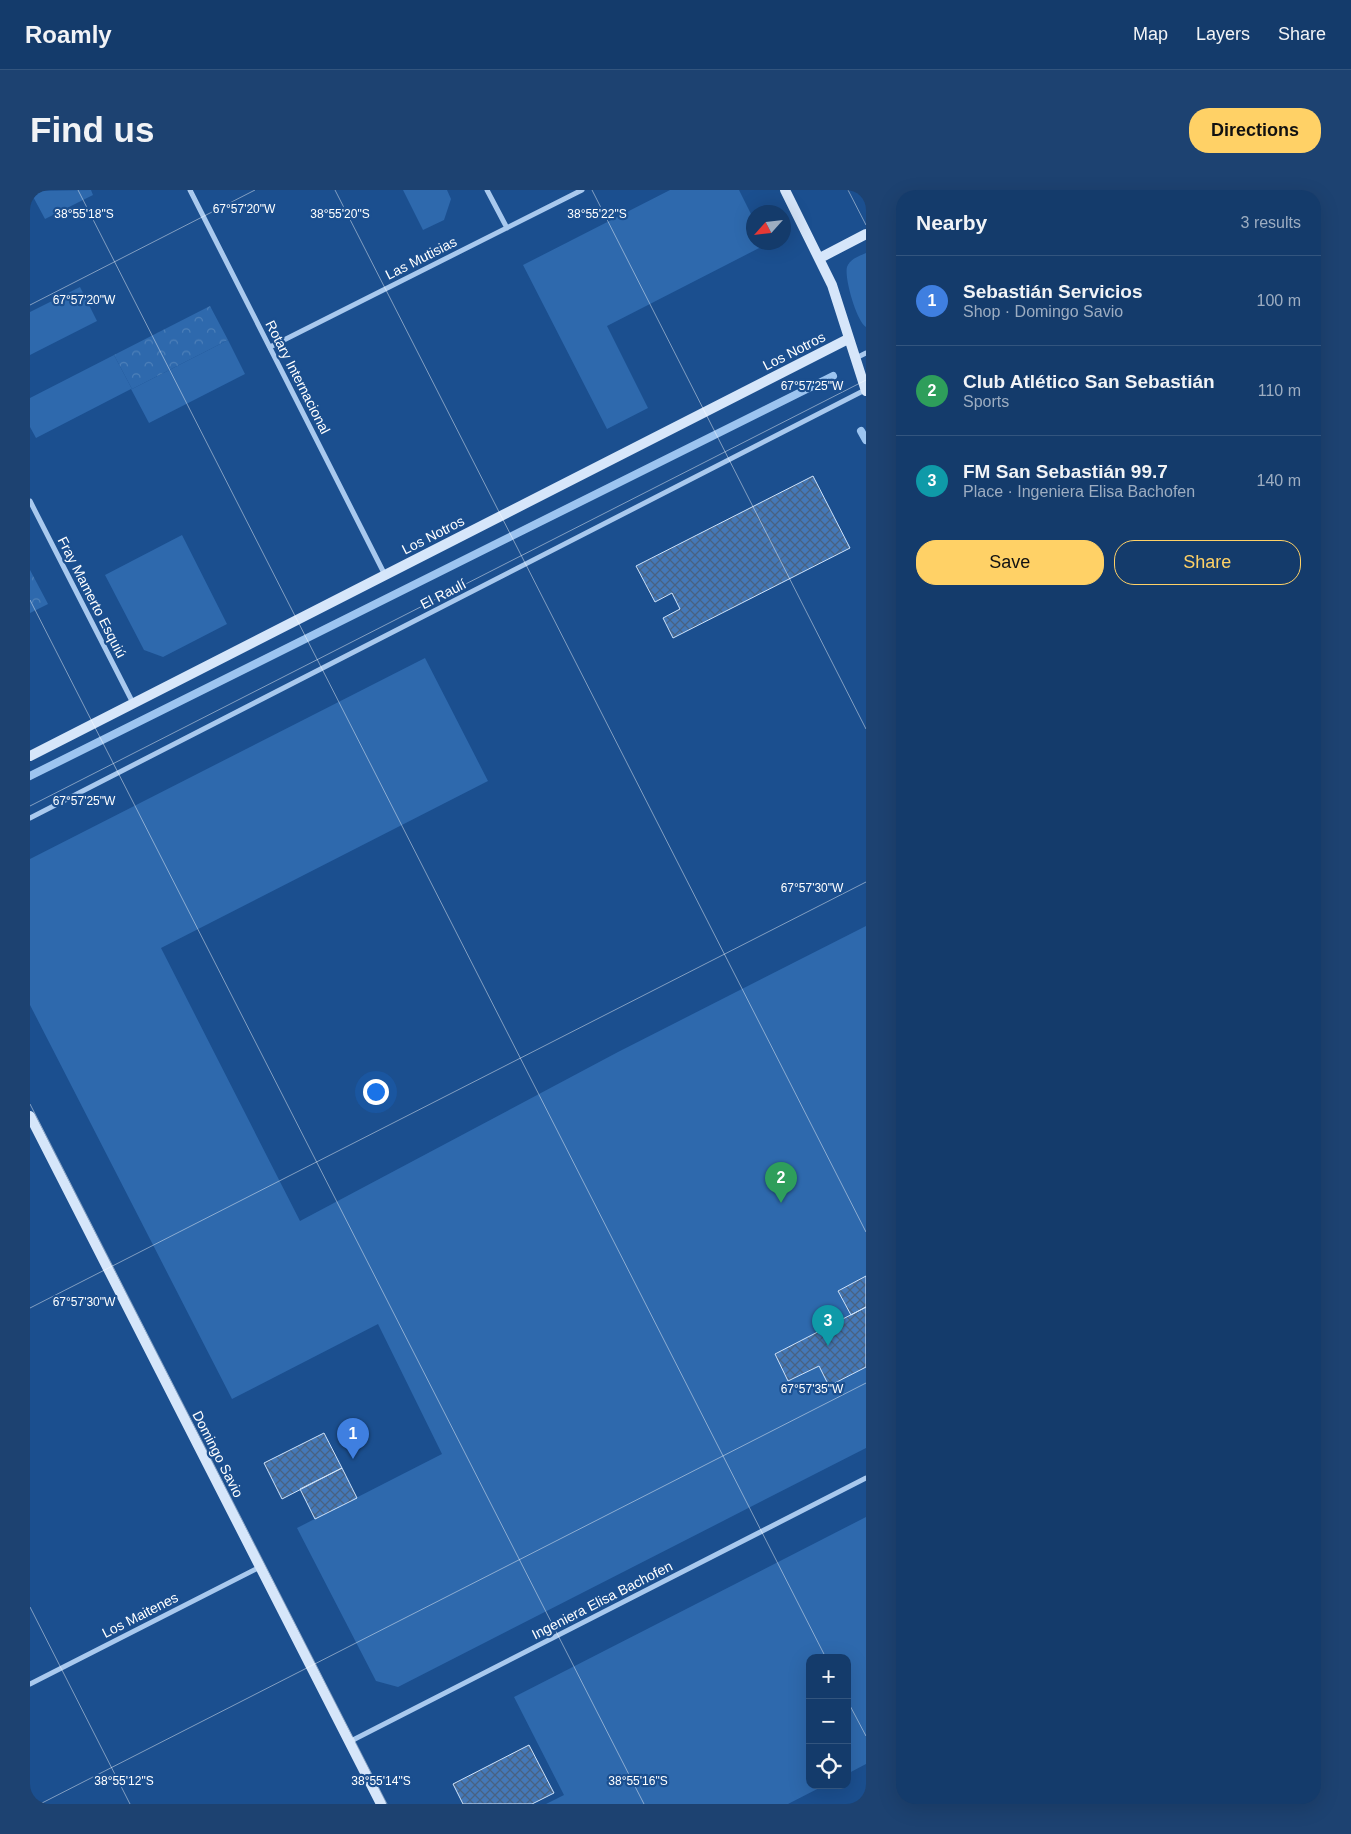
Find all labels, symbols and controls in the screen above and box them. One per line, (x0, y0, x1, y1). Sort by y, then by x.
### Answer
text: Roamly (25, 21, 112, 48)
text: Map (1133, 24, 1168, 44)
text: Layers (1196, 24, 1250, 44)
text: Share (1278, 24, 1326, 44)
button: Directions (1189, 108, 1321, 153)
text: Find us (30, 110, 154, 149)
text: 67°57'20"W (213, 202, 276, 216)
north arrow (746, 205, 791, 250)
text: 38°55'18"S (54, 207, 114, 221)
text: 38°55'20"S (310, 207, 370, 221)
text: 38°55'22"S (567, 207, 627, 221)
text: Nearby (916, 211, 987, 234)
text: 3 results (1241, 214, 1301, 231)
street label: Las Mutisias (383, 233, 459, 283)
text: Sebastián Servicios (963, 281, 1143, 302)
text: 1 (928, 292, 936, 309)
text: 100 m (1257, 292, 1301, 309)
text: 67°57'20"W (53, 293, 116, 307)
text: Shop · Domingo Savio (963, 303, 1123, 320)
street label: Rotary Internacional (262, 318, 334, 436)
street label: Los Notros (760, 329, 828, 373)
text: Club Atlético San Sebastián (963, 371, 1215, 392)
text: 67°57'25"W (781, 379, 844, 393)
text: 2 (928, 382, 936, 399)
text: 110 m (1258, 382, 1301, 399)
text: Sports (963, 393, 1009, 410)
text: FM San Sebastián 99.7 (963, 461, 1168, 482)
text: 3 (928, 472, 936, 489)
text: 140 m (1257, 472, 1301, 489)
text: Place · Ingeniera Elisa Bachofen (963, 483, 1195, 500)
street label: Los Notros (399, 513, 467, 557)
street label: Fray Mamerto Esquiú (54, 534, 130, 660)
button: Save (916, 540, 1104, 585)
button: Share (1114, 540, 1301, 585)
street label: El Raulí (418, 576, 469, 612)
text: 67°57'25"W (53, 794, 116, 808)
text: 67°57'30"W (781, 881, 844, 895)
your location (363, 1079, 389, 1105)
pin: 2 (765, 1162, 797, 1203)
text: 67°57'30"W (53, 1295, 116, 1309)
pin: 3 (812, 1305, 844, 1346)
text: 67°57'35"W (781, 1382, 844, 1396)
street label: Domingo Savio (189, 1408, 247, 1500)
pin: 1 (337, 1418, 369, 1459)
street label: Ingeniera Elisa Bachofen (529, 1558, 675, 1642)
street label: Los Maitenes (99, 1589, 181, 1641)
map controls (806, 1654, 851, 1789)
button: + (806, 1654, 851, 1699)
button: − (806, 1699, 851, 1744)
button: locate (806, 1744, 851, 1789)
text: 38°55'12"S (94, 1774, 154, 1788)
text: 38°55'14"S (351, 1774, 411, 1788)
text: 38°55'16"S (608, 1774, 668, 1788)

